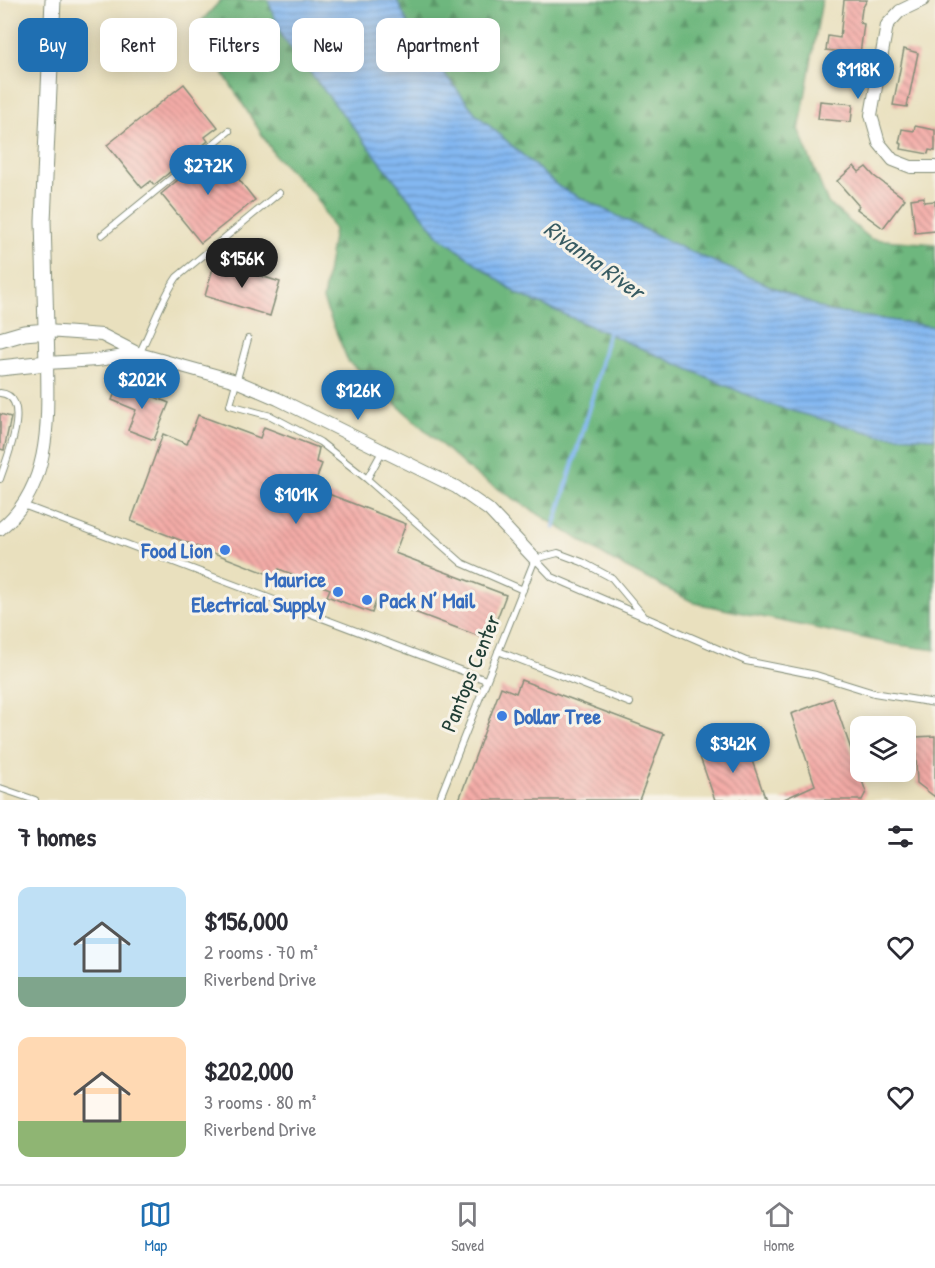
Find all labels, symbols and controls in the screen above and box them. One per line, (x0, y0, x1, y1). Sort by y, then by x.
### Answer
chip: Buy (18, 18, 88, 72)
chip: Rent (100, 18, 177, 72)
chip: Filters (189, 18, 280, 72)
chip: New (292, 18, 364, 72)
chip: Apartment (376, 18, 500, 72)
pin: $118K (816, 49, 900, 100)
text: $118K (836, 55, 880, 82)
pin: $272K (166, 145, 250, 196)
text: $272K (183, 151, 233, 178)
water label: Rivanna River (538, 212, 653, 308)
pin: $156K (200, 238, 284, 289)
text: $156K (220, 244, 264, 271)
pin: $202K (100, 359, 184, 410)
text: $202K (118, 365, 166, 392)
pin: $126K (316, 370, 400, 421)
text: $126K (335, 376, 381, 403)
pin: $101K (254, 474, 338, 525)
text: $101K (274, 480, 318, 507)
place label: Food Lion (140, 535, 213, 565)
marker: Food Lion (218, 543, 232, 557)
place label: Maurice Electrical Supply (191, 564, 327, 620)
marker: Maurice Electrical Supply (331, 585, 345, 599)
place label: Pack N’ Mail (379, 585, 476, 615)
marker: Pack N’ Mail (360, 593, 374, 607)
street label: Pantops Center (433, 609, 507, 736)
place label: Dollar Tree (514, 701, 601, 731)
marker: Dollar Tree (495, 709, 509, 723)
map controls (850, 716, 916, 782)
button: layers (850, 716, 916, 782)
pin: $342K (691, 723, 775, 774)
text: $342K (710, 729, 756, 756)
text: 7 homes (18, 819, 96, 854)
icon: filters (884, 820, 917, 853)
text: $156,000 (204, 903, 288, 938)
icon: home (66, 911, 138, 983)
icon: heart (884, 931, 917, 964)
text: 2 rooms · 70 m² (204, 938, 318, 965)
text: Riverbend Drive (204, 965, 317, 992)
text: $202,000 (204, 1053, 293, 1088)
icon: home (66, 1061, 138, 1133)
icon: heart (884, 1081, 917, 1114)
text: 3 rooms · 80 m² (204, 1088, 316, 1115)
text: Riverbend Drive (204, 1115, 317, 1142)
tab: Map (139, 1198, 172, 1256)
tab: Saved (451, 1198, 484, 1256)
tab: Home (763, 1198, 796, 1256)

